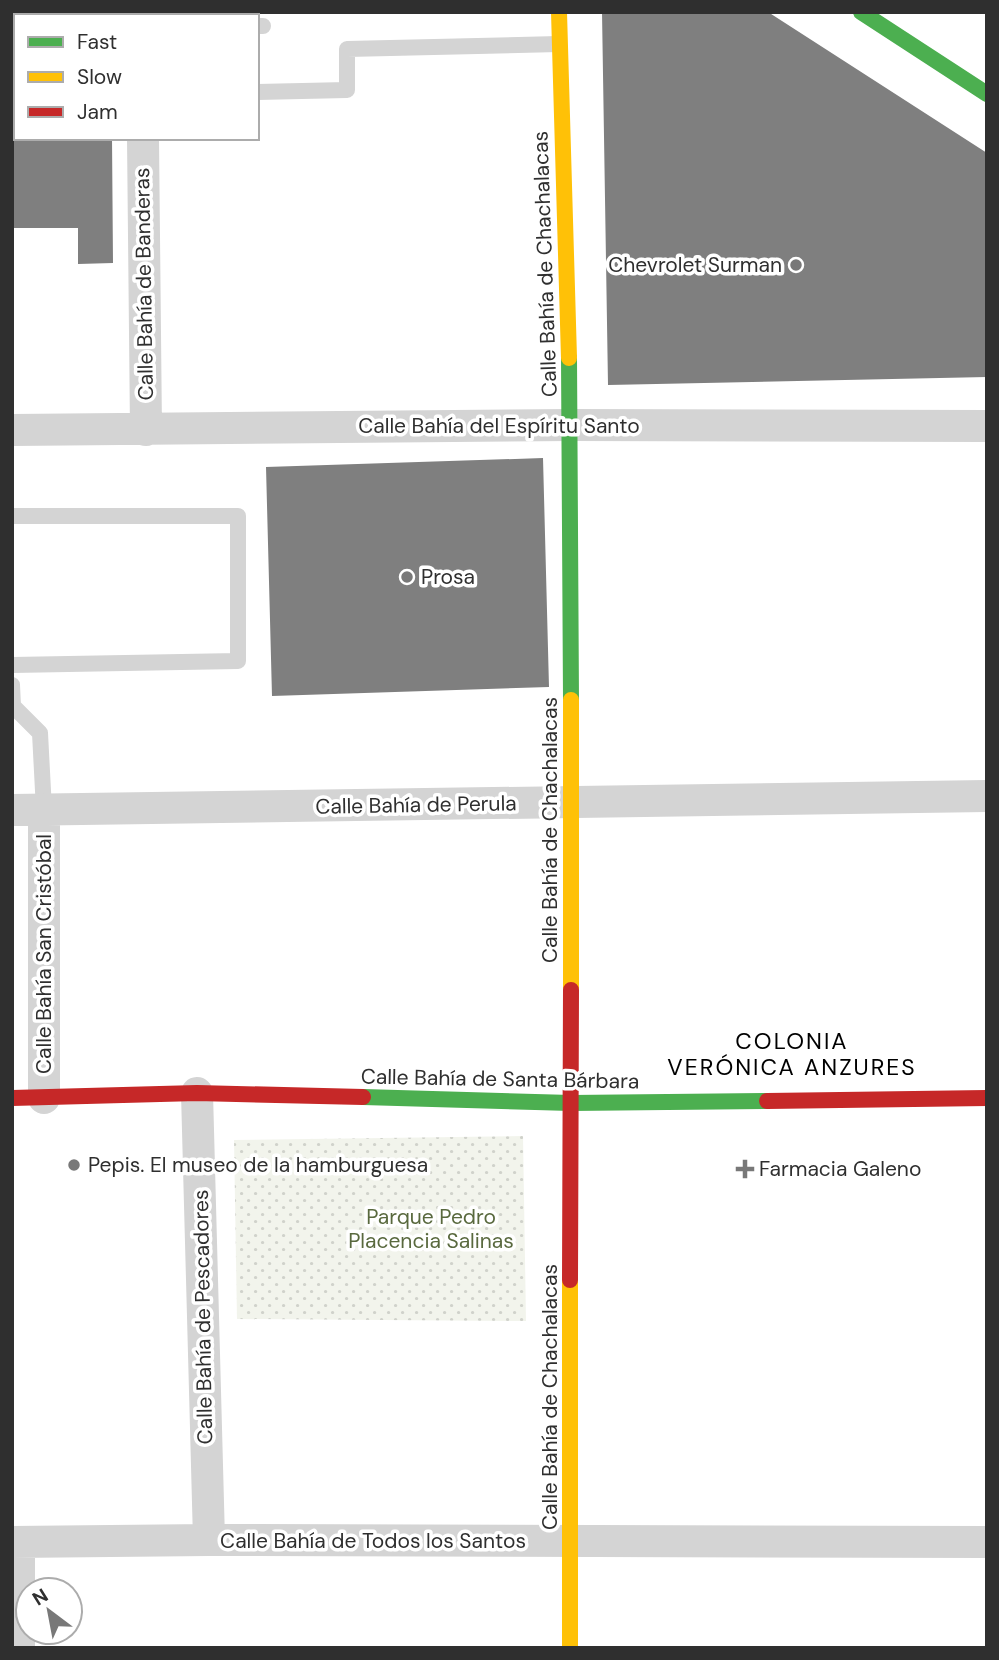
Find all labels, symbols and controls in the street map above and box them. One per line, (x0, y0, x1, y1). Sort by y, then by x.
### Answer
legend (14, 14, 259, 140)
text: Fast (77, 28, 117, 56)
text: Slow (77, 63, 122, 91)
text: Jam (77, 98, 118, 126)
street label: Calle Bahía de Chachalacas (526, 131, 564, 397)
street label: Calle Bahía de Banderas (128, 167, 160, 401)
place label: Chevrolet Surman (608, 251, 782, 279)
marker: Chevrolet Surman (788, 257, 804, 273)
street label: Calle Bahía del Espíritu Santo (358, 412, 640, 440)
place label: Prosa (421, 563, 475, 591)
marker: Prosa (399, 569, 415, 585)
street label: Calle Bahía de Chachalacas (536, 697, 564, 963)
street label: Calle Bahía de Perula (315, 789, 517, 821)
street label: Calle Bahía San Cristóbal (30, 834, 58, 1074)
district label: COLONIA VERÓNICA ANZURES (667, 1026, 917, 1082)
street label: Calle Bahía de Santa Bárbara (361, 1063, 639, 1095)
place label: Pepis. El museo de la hamburguesa (88, 1151, 428, 1179)
place label: Farmacia Galeno (759, 1155, 921, 1183)
marker: Pepis. El museo de la hamburguesa (66, 1157, 82, 1173)
marker: Farmacia Galeno (737, 1161, 753, 1177)
street label: Calle Bahía de Pescadores (187, 1189, 219, 1445)
park label: Parque Pedro Placencia Salinas (348, 1203, 514, 1255)
street label: Calle Bahía de Chachalacas (536, 1264, 564, 1530)
street label: Calle Bahía de Todos los Santos (220, 1527, 526, 1555)
north arrow (14, 1576, 84, 1646)
text: N (28, 1583, 53, 1611)

